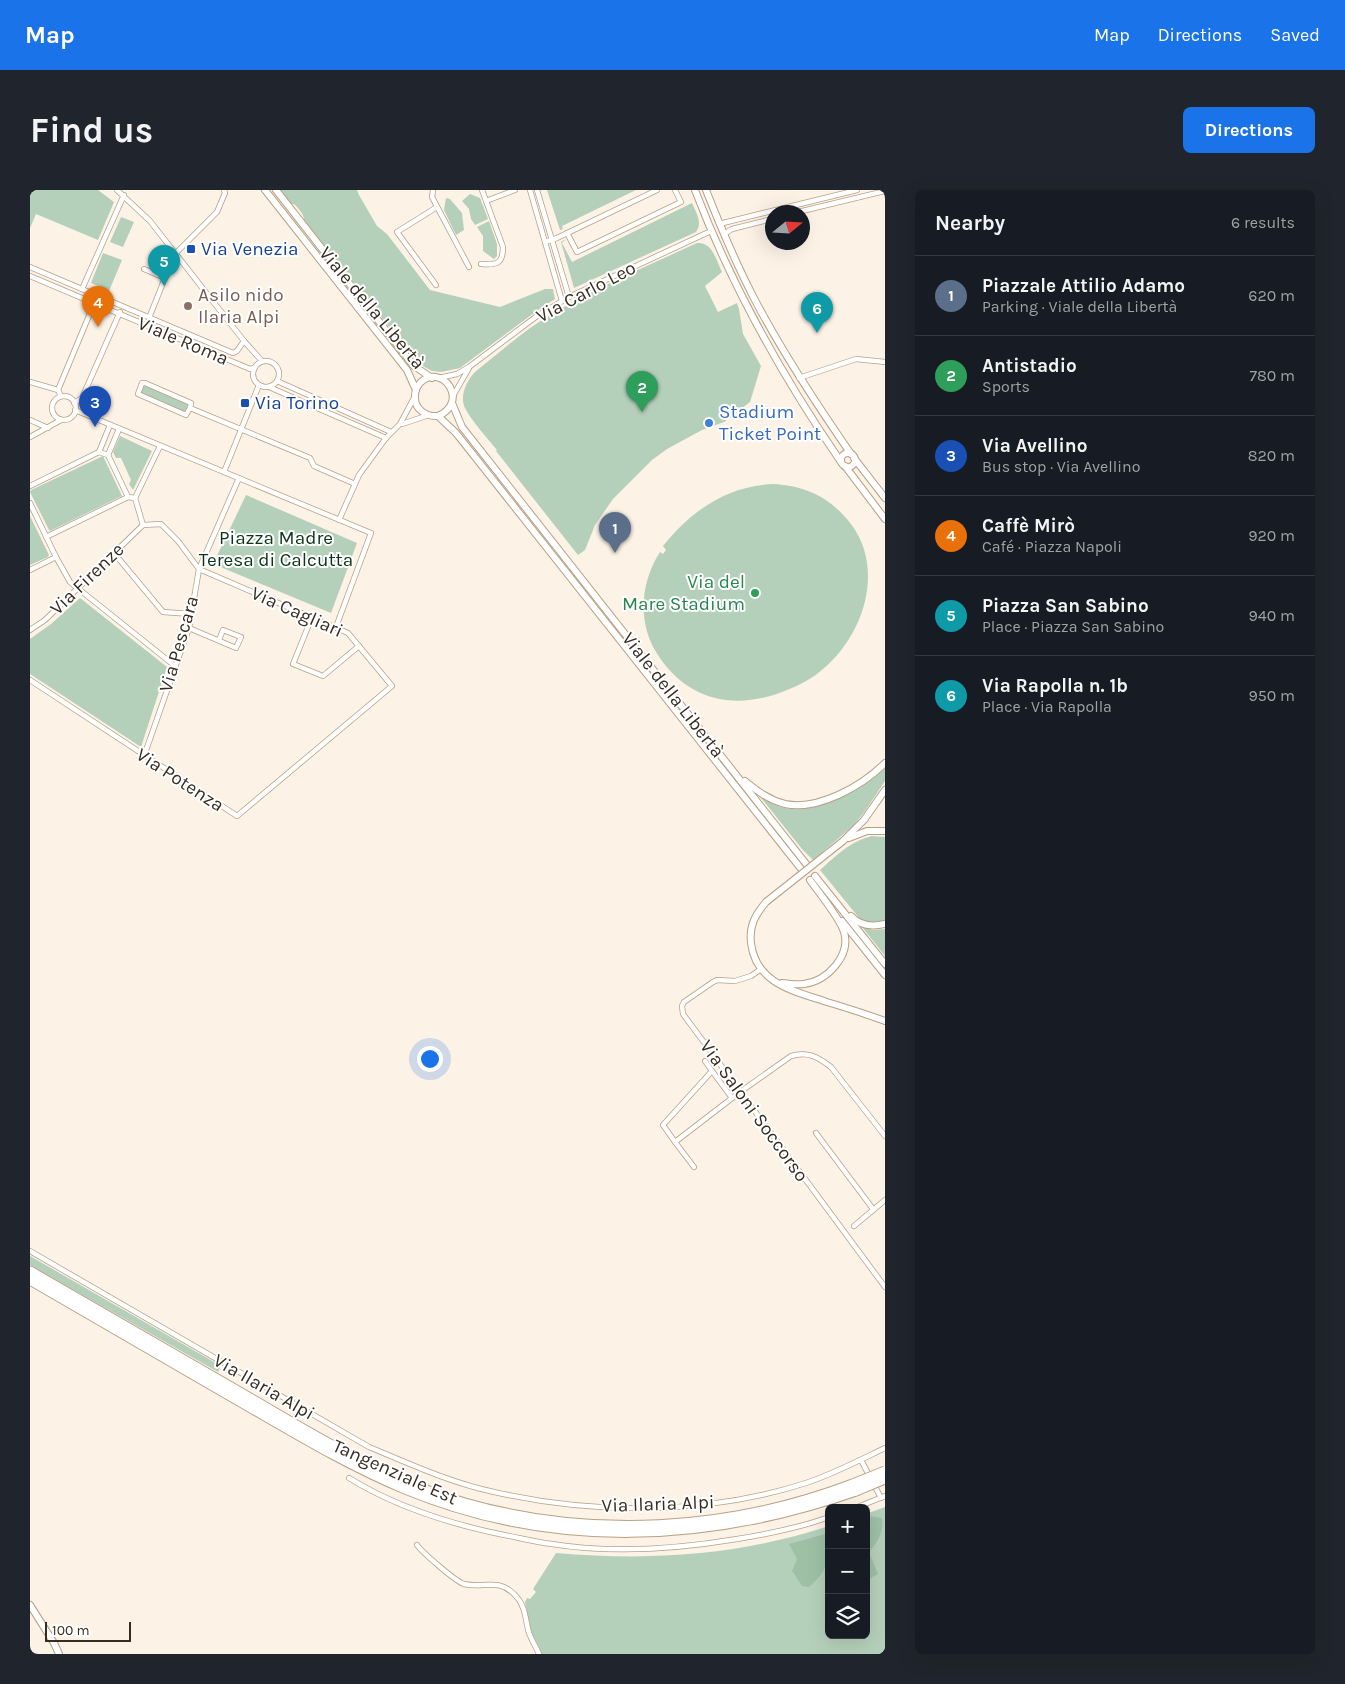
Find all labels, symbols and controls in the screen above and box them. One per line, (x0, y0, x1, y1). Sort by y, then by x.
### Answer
text: Map (25, 21, 75, 49)
text: Map (1094, 24, 1130, 46)
text: Directions (1158, 24, 1242, 46)
text: Saved (1270, 24, 1320, 46)
button: Directions (1183, 107, 1315, 153)
text: Find us (30, 110, 153, 151)
north arrow (765, 205, 810, 250)
text: Nearby (935, 211, 1005, 235)
text: 6 results (1231, 213, 1295, 232)
place label: Via Venezia (201, 238, 299, 260)
street label: Viale della Libertà (314, 242, 430, 374)
marker: Via Venezia (185, 243, 197, 255)
pin: 5 (148, 245, 180, 286)
street label: Via Carlo Leo (532, 257, 640, 327)
text: Piazzale Attilio Adamo (982, 275, 1185, 297)
place label: Asilo nido Ilaria Alpi (198, 284, 284, 328)
pin: 4 (82, 286, 114, 327)
text: 1 (948, 286, 954, 305)
text: 620 m (1248, 286, 1295, 305)
pin: 6 (801, 292, 833, 333)
text: Parking · Viale della Libertà (982, 297, 1177, 316)
marker: Asilo nido Ilaria Alpi (182, 300, 194, 312)
street label: Viale Roma (134, 312, 232, 370)
text: Antistadio (982, 355, 1077, 377)
text: 2 (946, 366, 956, 385)
text: 780 m (1249, 366, 1295, 385)
pin: 2 (626, 371, 658, 412)
text: Sports (982, 377, 1030, 396)
pin: 3 (79, 386, 111, 427)
place label: Via Torino (255, 392, 339, 414)
marker: Via Torino (239, 397, 251, 409)
place label: Stadium Ticket Point (719, 401, 821, 445)
marker: Stadium Ticket Point (703, 417, 715, 429)
text: Via Avellino (982, 435, 1087, 457)
text: 3 (946, 446, 956, 465)
text: 820 m (1248, 446, 1295, 465)
text: Bus stop · Via Avellino (982, 457, 1140, 476)
pin: 1 (599, 512, 631, 553)
text: Caffè Mirò (982, 515, 1075, 537)
text: 4 (946, 526, 956, 545)
text: 920 m (1248, 526, 1295, 545)
park label: Piazza Madre Teresa di Calcutta (199, 527, 353, 571)
text: Café · Piazza Napoli (982, 537, 1122, 556)
street label: Via Firenze (46, 539, 128, 619)
place label: Via del Mare Stadium (622, 571, 745, 615)
street label: Via Cagliari (248, 582, 346, 642)
marker: Via del Mare Stadium (749, 587, 761, 599)
street label: Via Pescara (155, 593, 203, 695)
text: Piazza San Sabino (982, 595, 1149, 617)
text: 5 (946, 606, 956, 625)
text: 940 m (1249, 606, 1295, 625)
text: Place · Piazza San Sabino (982, 617, 1164, 636)
street label: Viale della Libertà (617, 628, 729, 762)
text: Via Rapolla n. 1b (982, 675, 1128, 697)
text: 6 (946, 686, 956, 705)
text: 950 m (1248, 686, 1295, 705)
text: Place · Via Rapolla (982, 697, 1112, 716)
street label: Via Potenza (132, 744, 228, 816)
street label: Via Saloni Soccorso (695, 1036, 813, 1186)
your location (417, 1046, 443, 1072)
street label: Via Ilaria Alpi (210, 1349, 318, 1425)
street label: Tangenziale Est (329, 1435, 461, 1509)
street label: Via Ilaria Alpi (601, 1491, 715, 1517)
map controls (825, 1504, 870, 1639)
button: + (825, 1504, 870, 1549)
button: − (825, 1549, 870, 1594)
button: layers (825, 1594, 870, 1639)
scale bar (45, 1619, 131, 1642)
text: 100 m (52, 1622, 90, 1639)

